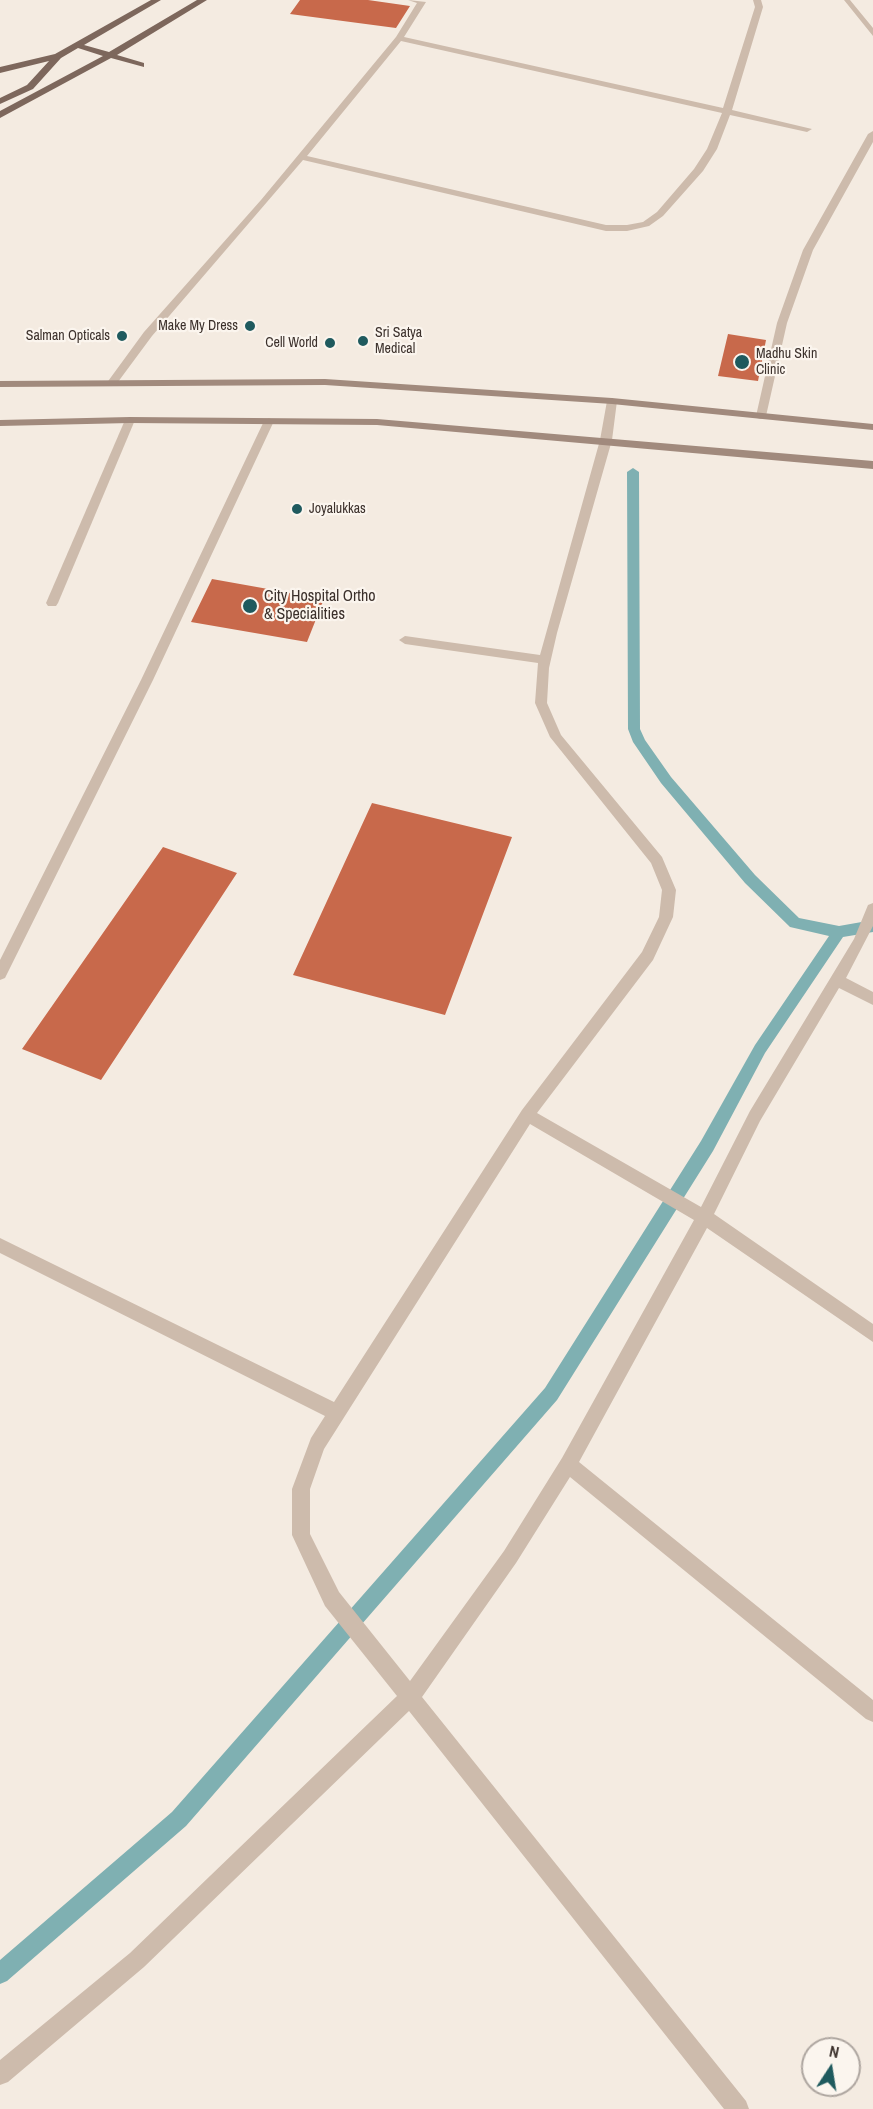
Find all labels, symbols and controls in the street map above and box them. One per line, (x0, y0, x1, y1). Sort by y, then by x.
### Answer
place label: Make My Dress (158, 318, 238, 334)
marker: Make My Dress (243, 319, 257, 333)
place label: Sri Satya Medical (375, 325, 422, 358)
place label: Salman Opticals (26, 328, 110, 344)
marker: Salman Opticals (115, 329, 129, 343)
marker: Sri Satya Medical (356, 334, 370, 348)
place label: Cell World (265, 335, 318, 351)
marker: Cell World (323, 336, 337, 350)
place label: Madhu Skin Clinic (756, 346, 817, 378)
marker: Madhu Skin Clinic (733, 353, 751, 371)
place label: Joyalukkas (309, 501, 366, 517)
marker: Joyalukkas (290, 502, 304, 516)
place label: City Hospital Ortho & Specialities (264, 587, 376, 625)
marker: City Hospital Ortho & Specialities (241, 597, 259, 615)
north arrow (801, 2037, 861, 2097)
text: N (827, 2040, 841, 2063)

